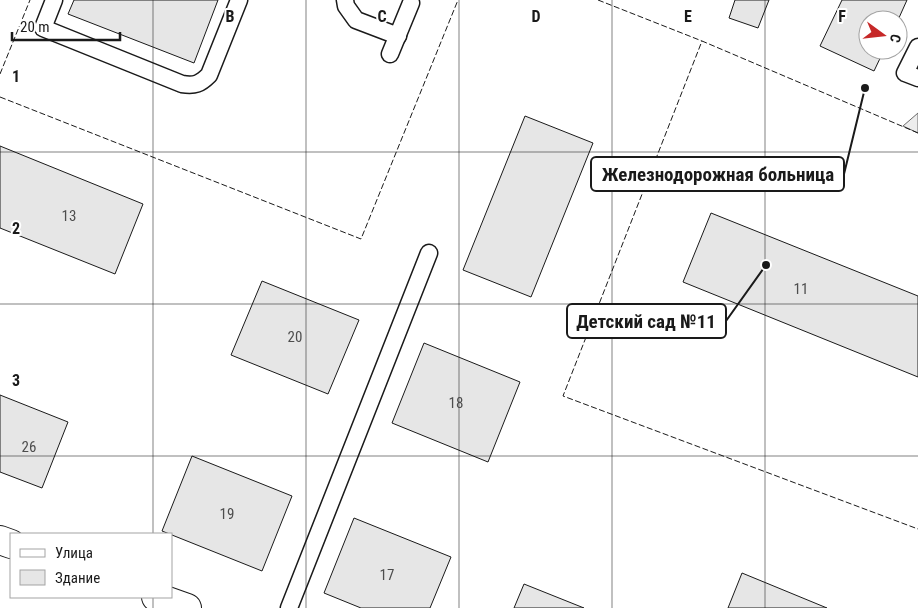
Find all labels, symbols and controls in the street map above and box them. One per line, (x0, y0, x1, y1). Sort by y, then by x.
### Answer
text: B (226, 7, 235, 26)
text: C (377, 7, 387, 26)
text: D (531, 7, 541, 26)
text: E (684, 7, 692, 26)
text: F (838, 7, 846, 26)
scale bar (12, 10, 120, 42)
north arrow (858, 10, 908, 60)
text: 20 m (20, 18, 50, 36)
text: С (887, 32, 904, 44)
text: 1 (12, 67, 20, 86)
callout: Железнодорожная больница (591, 157, 844, 191)
text: Железнодорожная больница (602, 163, 834, 186)
house number: 13 (62, 207, 76, 225)
text: 2 (12, 219, 20, 238)
house number: 11 (794, 280, 808, 298)
callout: Детский сад №11 (567, 304, 726, 338)
text: Детский сад №11 (576, 310, 716, 333)
house number: 20 (288, 328, 302, 346)
text: 3 (12, 371, 20, 390)
house number: 18 (449, 394, 463, 412)
house number: 26 (22, 438, 36, 456)
house number: 19 (220, 505, 234, 523)
legend (10, 533, 172, 598)
text: Улица (55, 544, 93, 562)
house number: 17 (380, 566, 394, 584)
text: Здание (55, 569, 100, 587)

